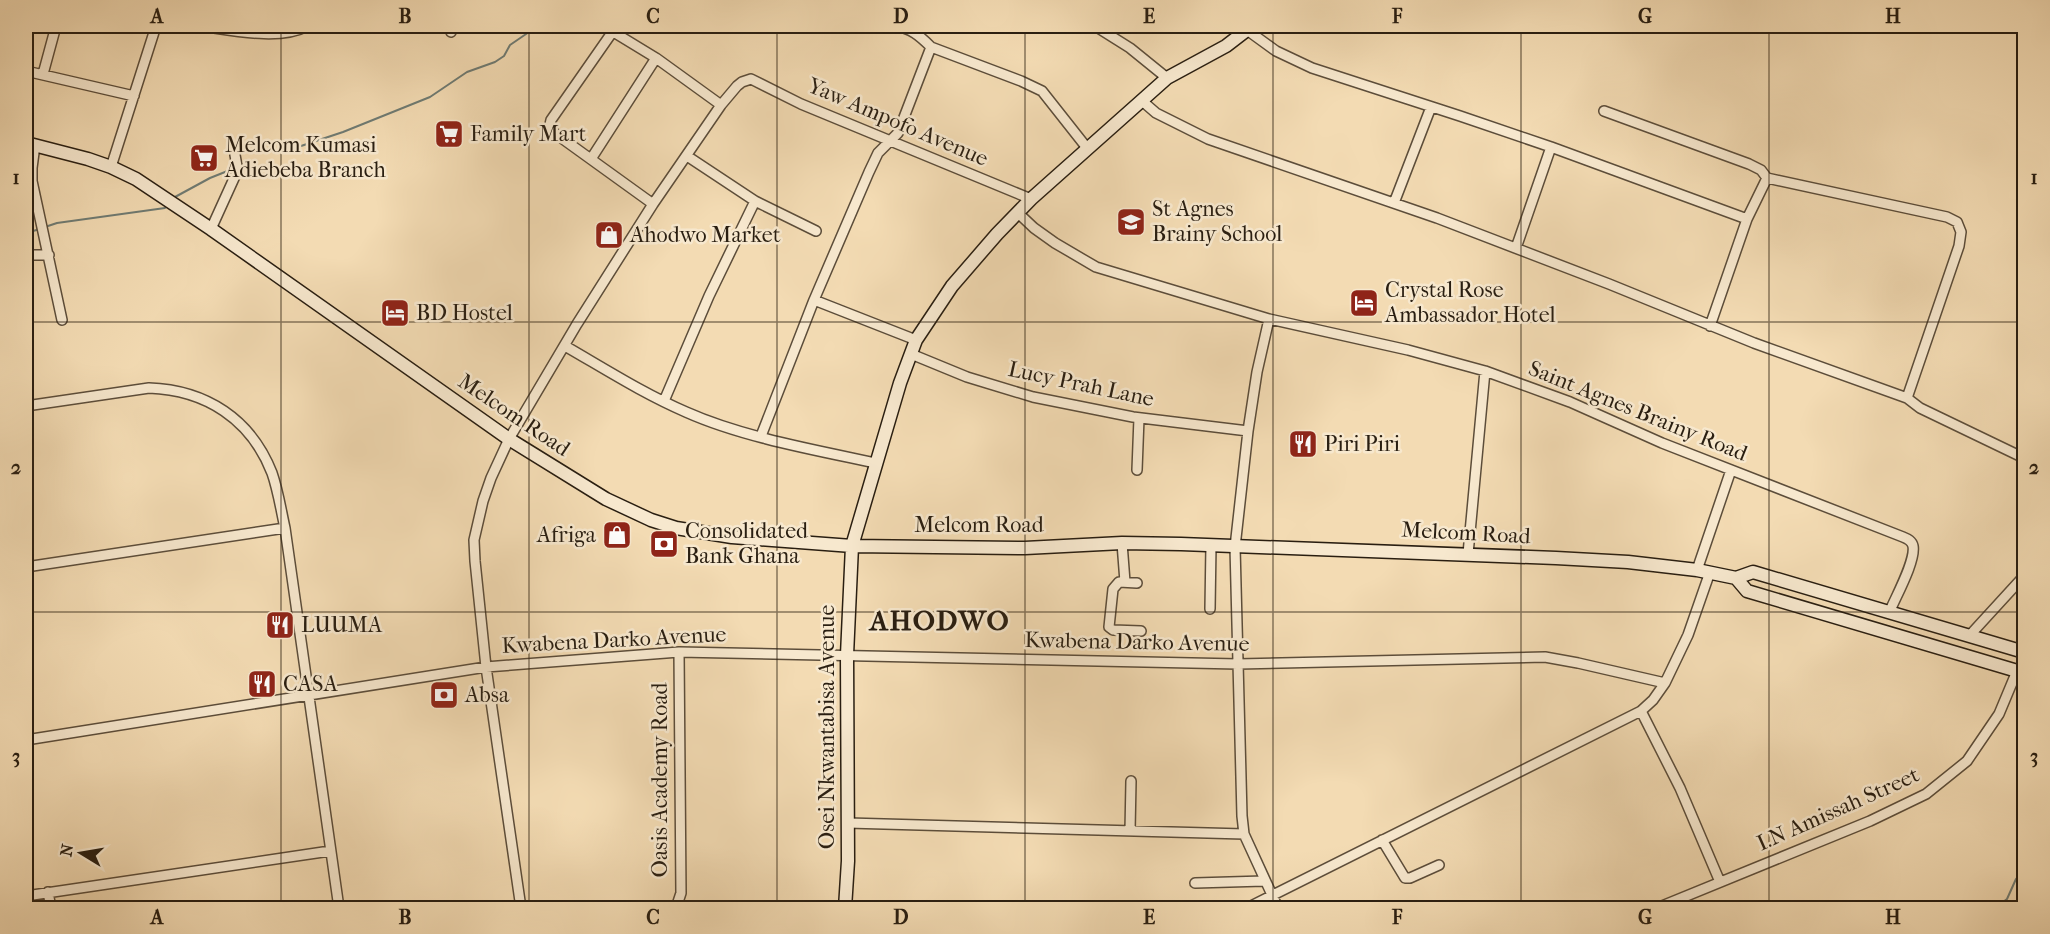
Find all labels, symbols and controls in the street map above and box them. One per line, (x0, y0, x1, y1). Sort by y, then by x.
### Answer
text: A (149, 5, 165, 28)
text: B (398, 5, 412, 28)
text: C (646, 5, 660, 28)
text: D (893, 5, 909, 28)
text: E (1143, 5, 1155, 28)
text: F (1391, 5, 1403, 28)
text: G (1638, 5, 1652, 28)
text: H (1885, 5, 1901, 28)
street label: Yaw Ampofo Avenue (803, 72, 992, 172)
supermarket icon: Family Mart (433, 118, 465, 150)
place label: Family Mart (470, 121, 586, 147)
place label: Melcom Kumasi Adiebeba Branch (224, 132, 386, 183)
supermarket icon: Melcom Kumasi Adiebeba Branch (188, 142, 220, 174)
text: 1 (12, 166, 20, 189)
text: 1 (2030, 166, 2038, 189)
place label: St Agnes Brainy School (1152, 196, 1282, 247)
school or university icon: St Agnes Brainy School (1115, 206, 1147, 238)
shop icon: Ahodwo Market (593, 219, 625, 251)
place label: Ahodwo Market (629, 222, 781, 248)
place label: Crystal Rose Ambassador Hotel (1384, 277, 1556, 328)
hotel icon: Crystal Rose Ambassador Hotel (1348, 287, 1380, 319)
hotel icon: BD Hostel (379, 297, 411, 329)
place label: BD Hostel (416, 300, 513, 326)
street label: Saint Agnes Brainy Road (1525, 355, 1752, 467)
street label: Lucy Prah Lane (1006, 356, 1156, 412)
street label: Melcom Road (453, 368, 576, 463)
restaurant icon: Piri Piri (1287, 428, 1319, 460)
place label: Piri Piri (1324, 431, 1400, 457)
text: 2 (11, 456, 21, 479)
text: 2 (2029, 456, 2039, 479)
street label: Melcom Road (914, 512, 1045, 538)
street label: Melcom Road (1401, 517, 1532, 549)
place label: Consolidated Bank Ghana (685, 518, 809, 569)
shop icon: Afriga (601, 519, 633, 551)
place label: Afriga (536, 522, 597, 548)
bank icon: Consolidated Bank Ghana (648, 528, 680, 560)
district label: AHODWO (868, 604, 1010, 637)
street label: Osei Nkwantabisa Avenue (814, 605, 840, 849)
restaurant icon: LUUMA (264, 609, 296, 641)
place label: LUUMA (301, 612, 383, 638)
street label: Kwabena Darko Avenue (501, 621, 727, 659)
street label: Kwabena Darko Avenue (1024, 627, 1250, 657)
restaurant icon: CASA (246, 668, 278, 700)
place label: CASA (283, 671, 338, 697)
bank icon: Absa (428, 679, 460, 711)
street label: Oasis Academy Road (647, 681, 673, 878)
place label: Absa (464, 682, 510, 708)
text: 3 (12, 745, 20, 768)
text: 3 (2030, 745, 2038, 768)
street label: I.N Amissah Street (1753, 762, 1923, 856)
north arrow (51, 823, 111, 883)
text: N (56, 842, 77, 858)
text: A (149, 906, 165, 929)
text: B (398, 906, 412, 929)
text: C (646, 906, 660, 929)
text: D (893, 906, 909, 929)
text: E (1143, 906, 1155, 929)
text: F (1391, 906, 1403, 929)
text: G (1638, 906, 1652, 929)
text: H (1885, 906, 1901, 929)

